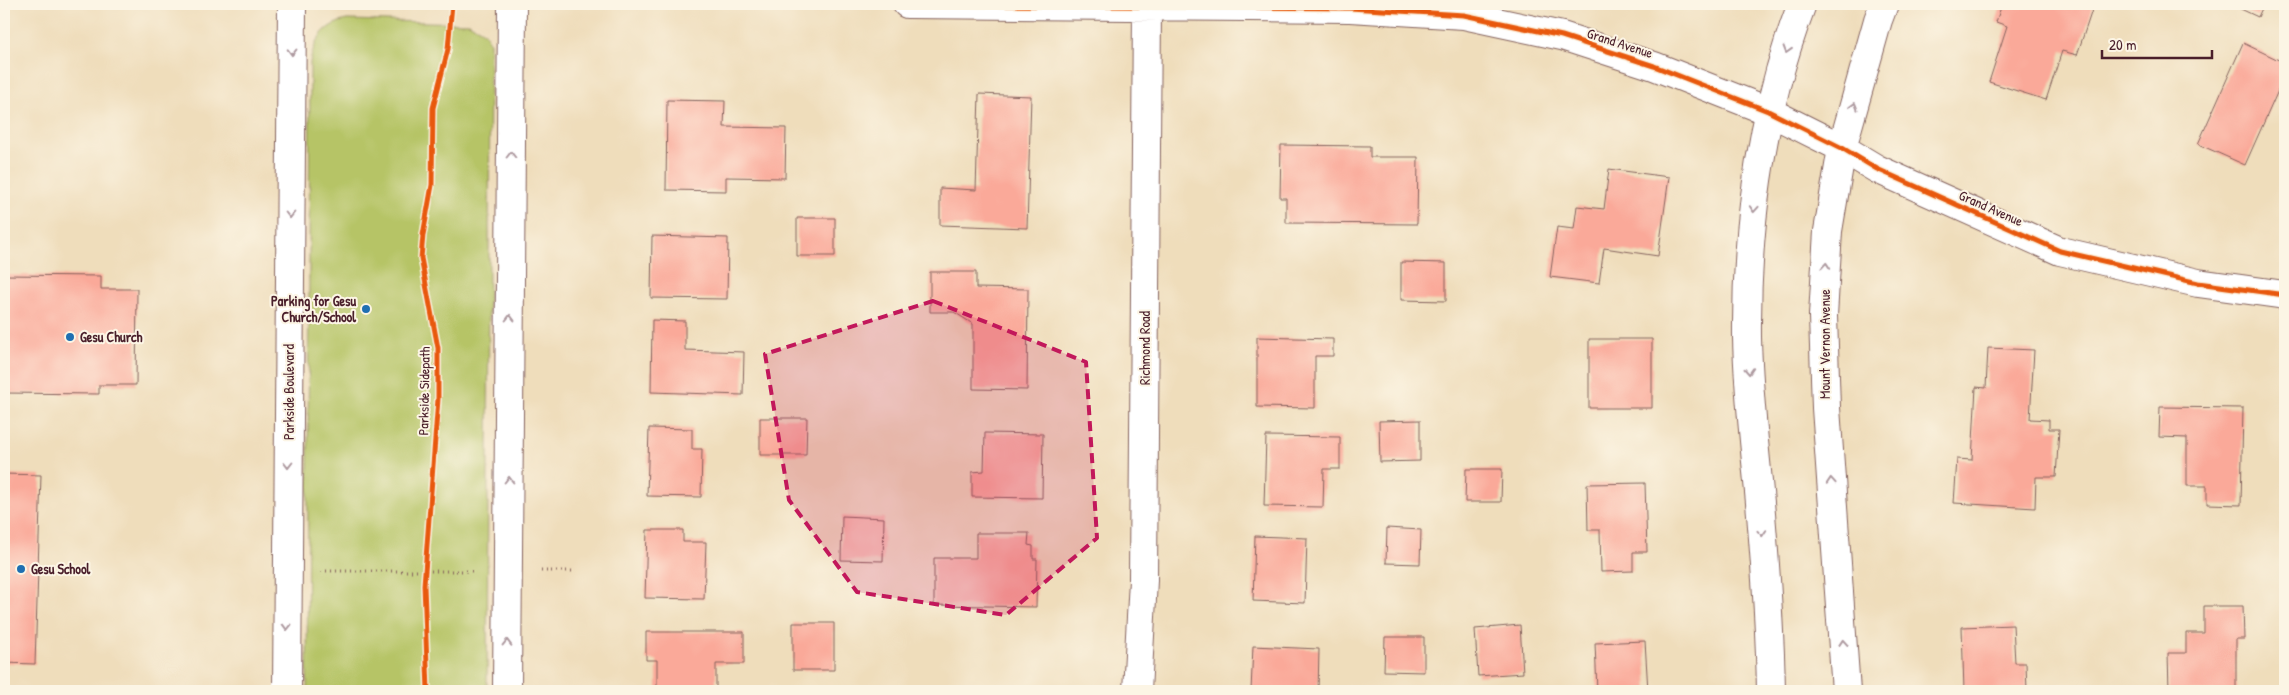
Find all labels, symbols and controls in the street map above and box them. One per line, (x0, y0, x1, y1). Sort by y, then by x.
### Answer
street label: Grand Avenue (1585, 23, 1656, 62)
scale bar (2102, 28, 2212, 60)
text: 20 m (2109, 34, 2136, 55)
one-way arrow (1783, 46, 1793, 54)
one-way arrow (286, 49, 297, 57)
one-way arrow (1848, 103, 1858, 111)
one-way arrow (506, 151, 516, 158)
street label: Grand Avenue (1956, 185, 2027, 230)
one-way arrow (1749, 205, 1760, 213)
one-way arrow (285, 212, 295, 219)
one-way arrow (1821, 262, 1832, 270)
street label: Mount Vernon Avenue (1815, 289, 1834, 399)
place label: Parking for Gesu Church/School (271, 291, 356, 326)
marker: Parking for Gesu Church/School (360, 303, 372, 315)
street label: Richmond Road (1135, 311, 1154, 385)
one-way arrow (505, 313, 515, 321)
place label: Gesu Church (80, 327, 142, 346)
marker: Gesu Church (64, 331, 76, 343)
street label: Parkside Boulevard (279, 344, 298, 440)
street label: Parkside Sidepath (413, 346, 435, 436)
one-way arrow (1743, 367, 1754, 375)
one-way arrow (283, 462, 293, 469)
one-way arrow (504, 476, 514, 484)
one-way arrow (1825, 476, 1836, 484)
one-way arrow (1757, 529, 1768, 537)
place label: Gesu School (31, 559, 91, 578)
marker: Gesu School (15, 563, 27, 575)
one-way arrow (282, 624, 292, 632)
one-way arrow (502, 638, 512, 646)
one-way arrow (1838, 638, 1849, 646)

